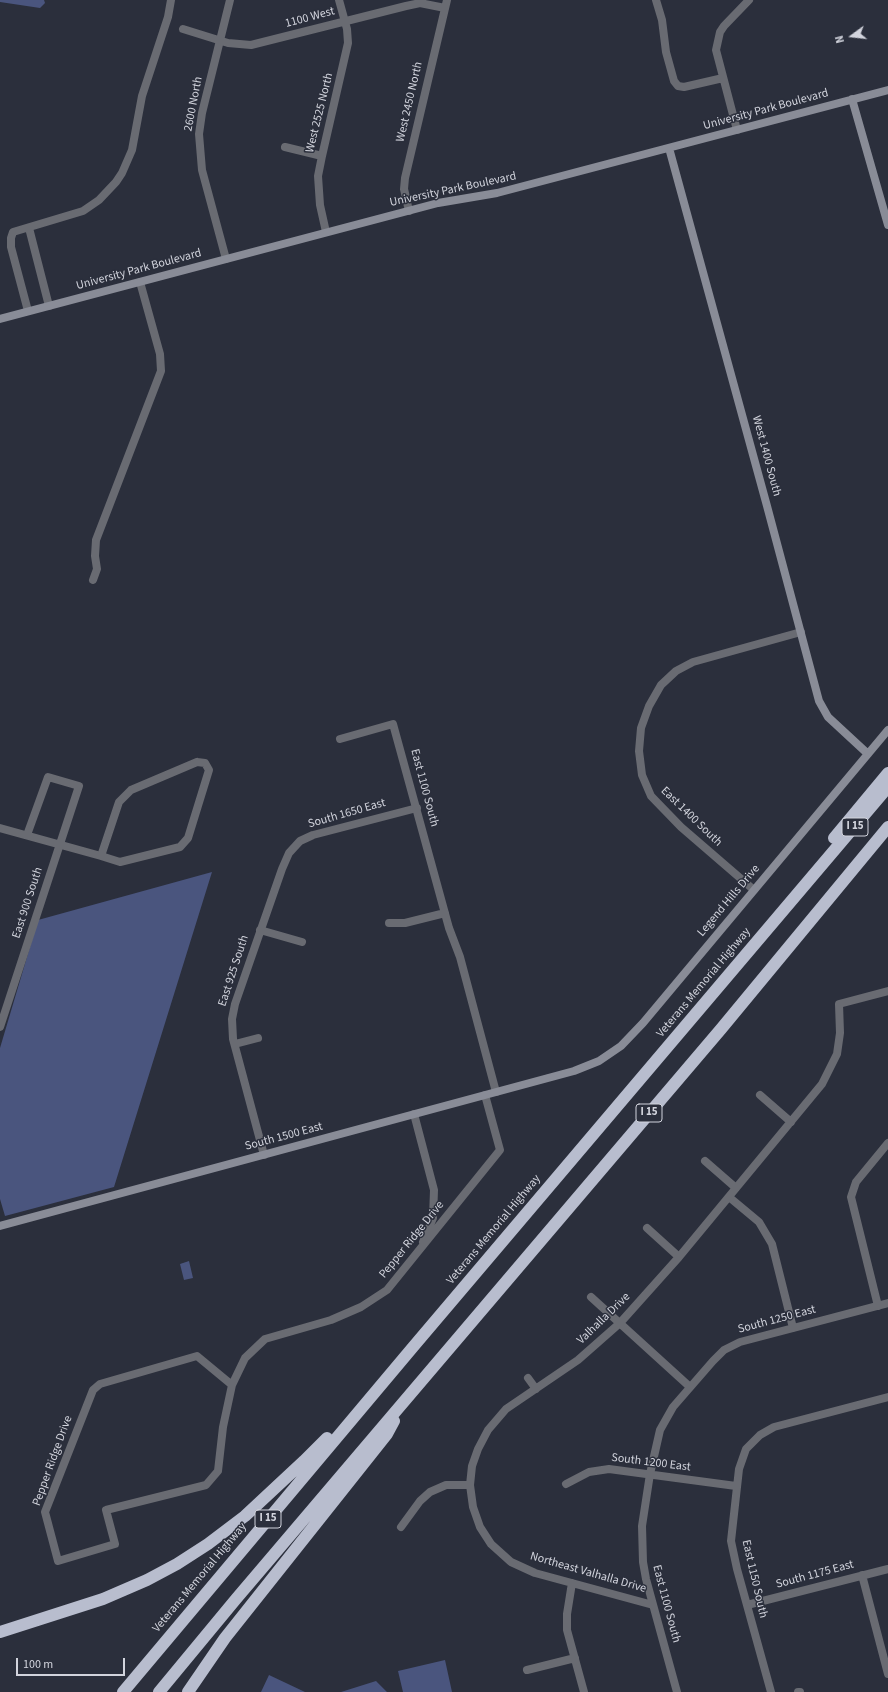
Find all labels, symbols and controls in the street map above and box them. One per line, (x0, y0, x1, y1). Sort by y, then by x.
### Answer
street label: 1100 West (284, 5, 336, 31)
north arrow (832, 16, 872, 56)
text: N (832, 34, 848, 45)
street label: West 2450 North (394, 60, 426, 144)
street label: West 2525 North (303, 72, 337, 154)
street label: 2600 North (182, 75, 206, 133)
street label: University Park Boulevard (702, 86, 830, 134)
street label: University Park Boulevard (388, 170, 518, 210)
street label: University Park Boulevard (75, 246, 203, 294)
street label: West 1400 South (748, 414, 784, 498)
street label: East 1100 South (407, 748, 441, 828)
street label: East 1400 South (657, 784, 725, 850)
street label: South 1650 East (307, 796, 387, 832)
road number: I 15 (842, 818, 868, 836)
street label: Legend Hills Drive (695, 862, 763, 940)
street label: East 900 South (10, 866, 46, 940)
street label: Veterans Memorial Highway (654, 925, 754, 1041)
street label: East 925 South (216, 934, 252, 1008)
road number: I 15 (636, 1104, 662, 1122)
street label: South 1500 East (244, 1120, 324, 1154)
street label: Veterans Memorial Highway (444, 1172, 544, 1288)
street label: Pepper Ridge Drive (377, 1199, 447, 1281)
street label: Valhalla Drive (574, 1290, 634, 1348)
street label: South 1250 East (737, 1303, 817, 1337)
street label: Pepper Ridge Drive (30, 1414, 76, 1508)
street label: South 1200 East (610, 1451, 692, 1475)
road number: I 15 (255, 1510, 281, 1528)
street label: Veterans Memorial Highway (150, 1520, 250, 1636)
street label: East 1150 South (738, 1538, 770, 1620)
street label: Northeast Valhalla Drive (528, 1550, 648, 1596)
street label: South 1175 East (775, 1558, 855, 1592)
street label: East 1100 South (649, 1564, 683, 1644)
scale bar (18, 1650, 127, 1676)
text: 100 m (23, 1656, 53, 1673)

